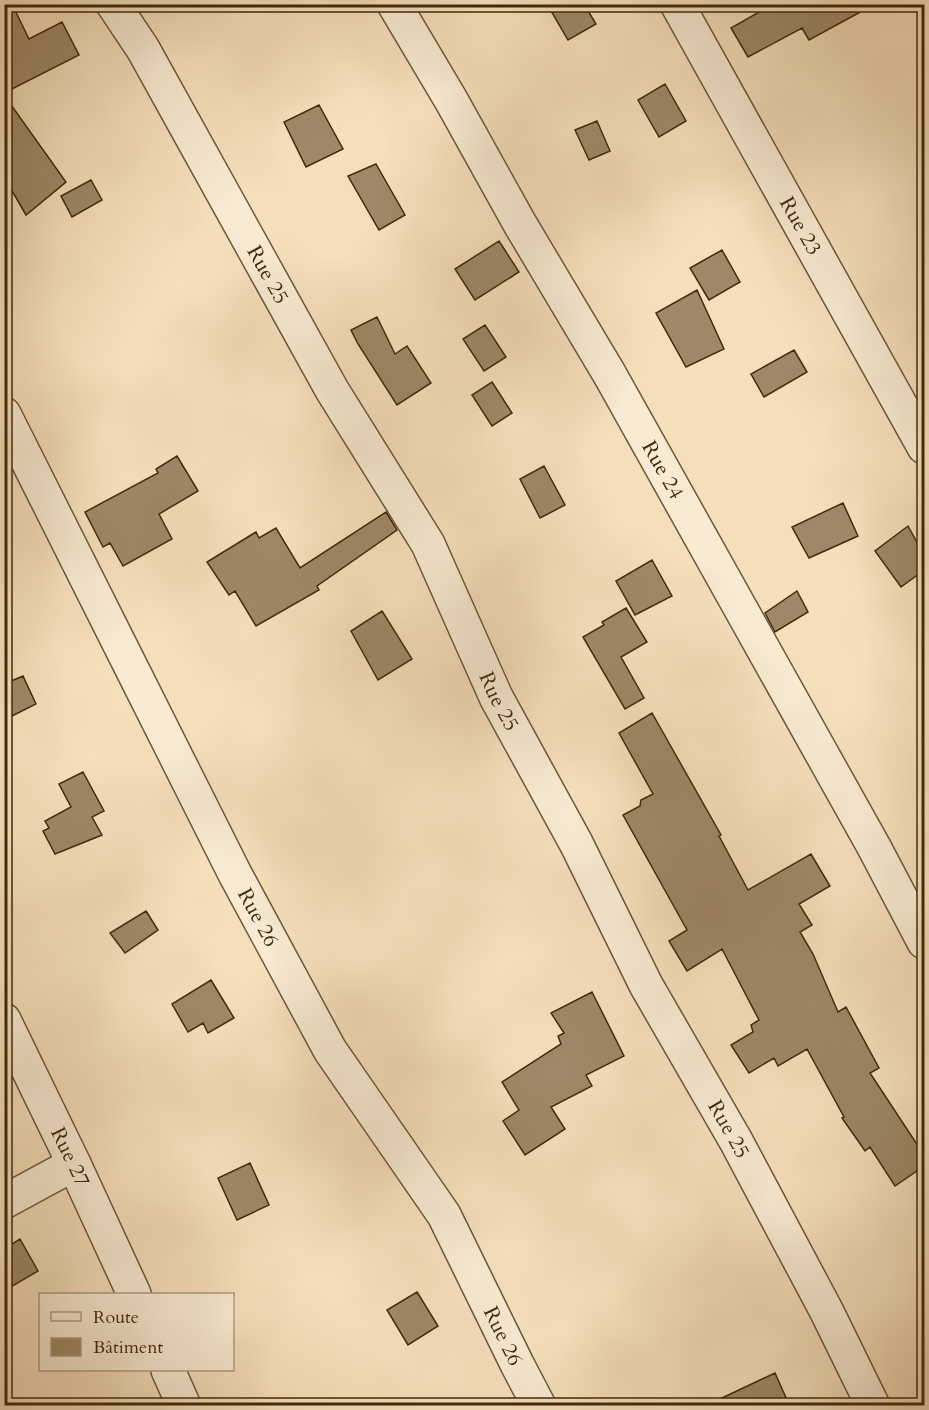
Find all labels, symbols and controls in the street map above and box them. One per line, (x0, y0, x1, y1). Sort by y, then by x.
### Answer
street label: Rue 23 (773, 191, 829, 260)
street label: Rue 25 (240, 240, 296, 309)
street label: Rue 24 (635, 435, 691, 505)
street label: Rue 25 (472, 667, 526, 736)
street label: Rue 26 (231, 883, 286, 952)
street label: Rue 25 (701, 1095, 757, 1163)
street label: Rue 27 (44, 1122, 97, 1191)
legend (39, 1293, 234, 1371)
street label: Rue 26 (476, 1301, 530, 1371)
text: Route (93, 1305, 139, 1330)
text: Bâtiment (93, 1335, 163, 1360)

